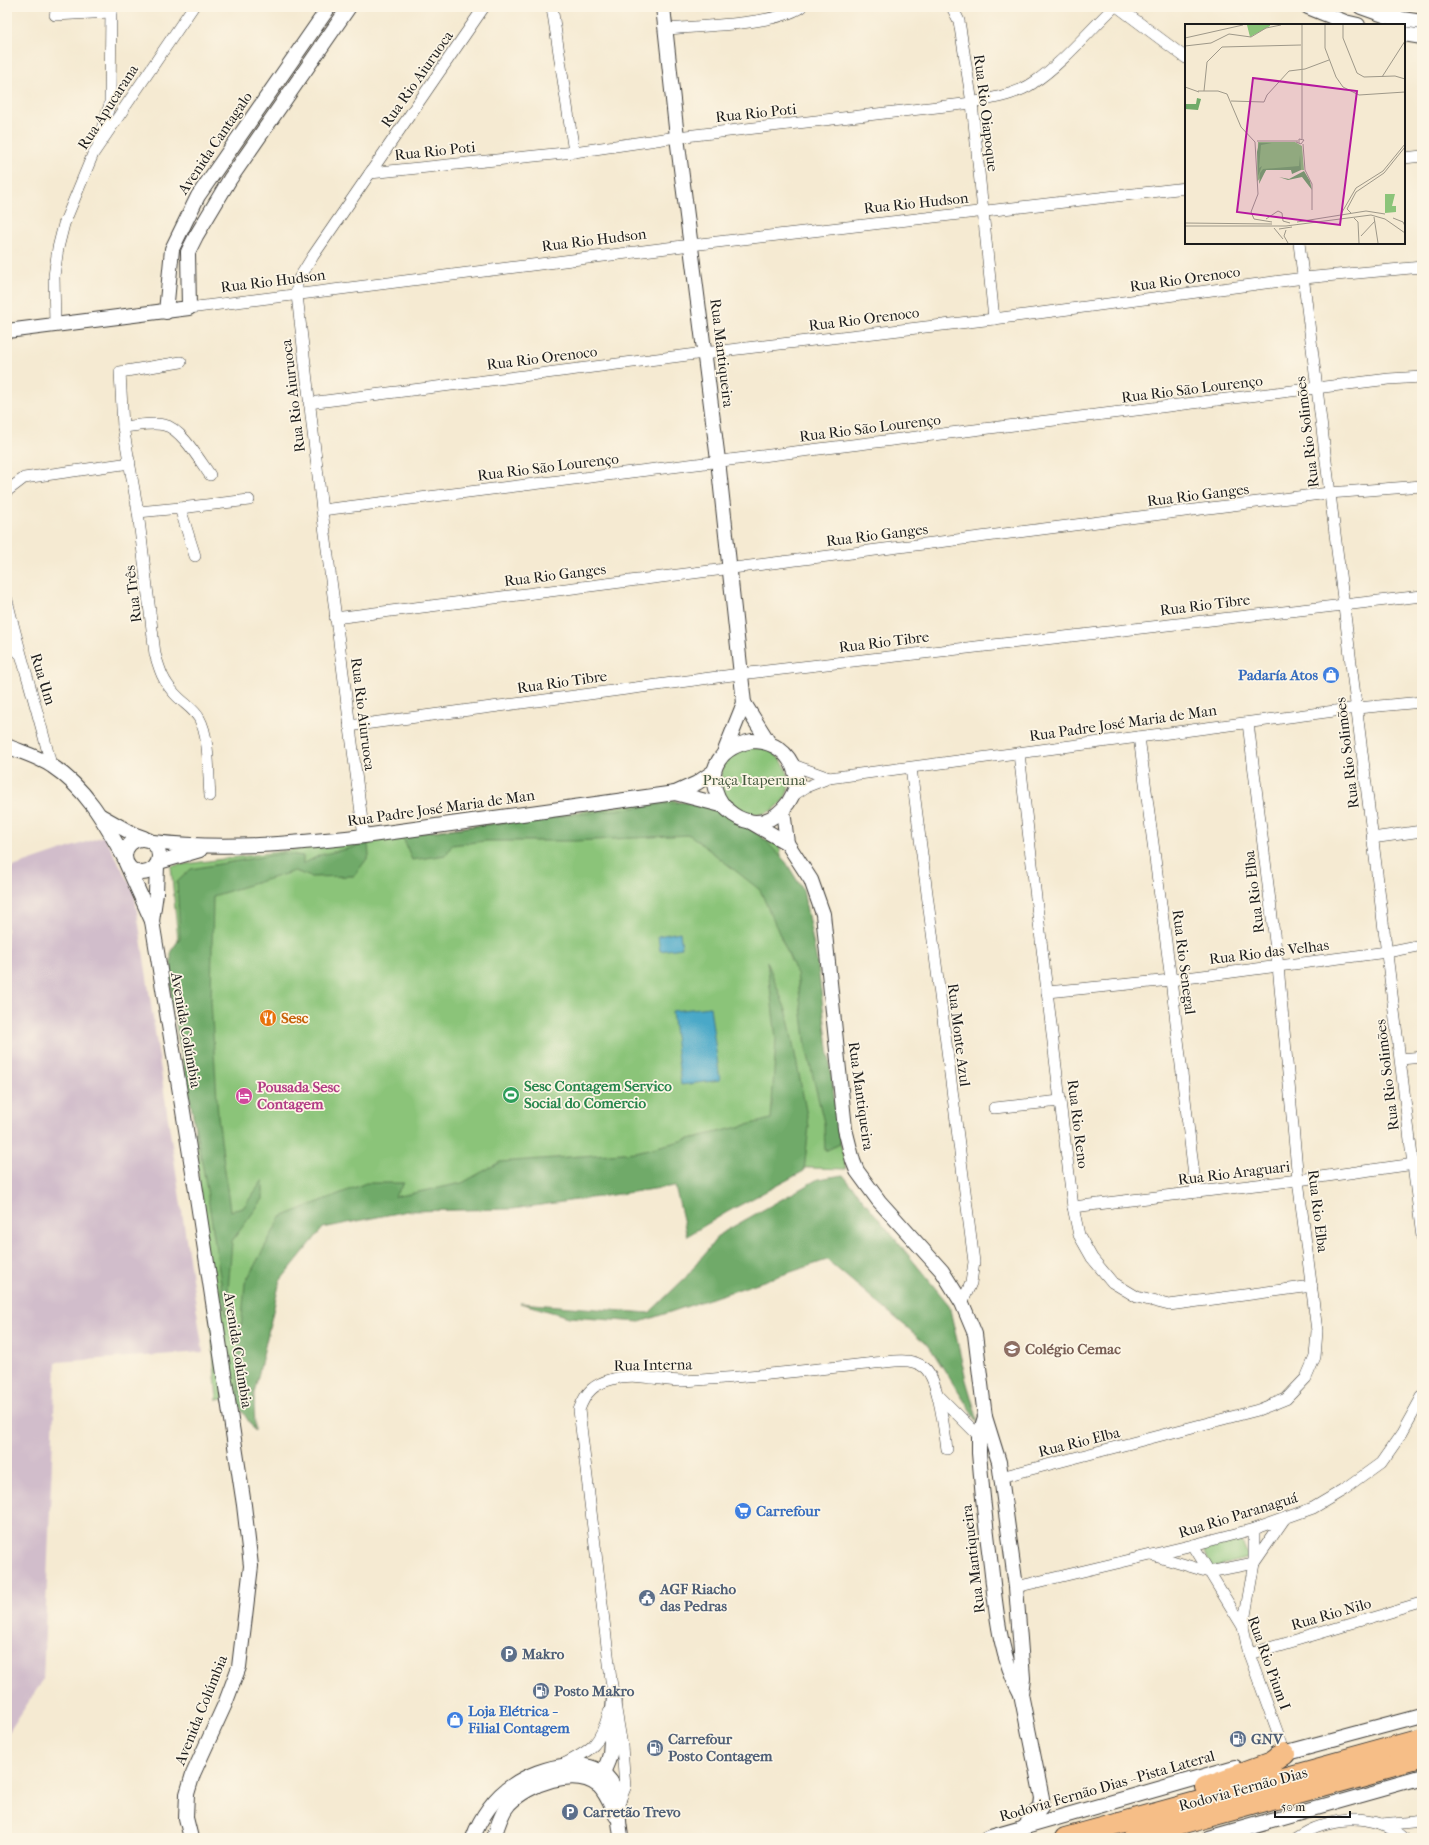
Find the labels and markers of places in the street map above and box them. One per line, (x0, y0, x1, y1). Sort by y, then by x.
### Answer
shop icon: Padaría Atos (1321, 665, 1341, 685)
place label: Padaría Atos (1238, 666, 1318, 684)
restaurant icon: Sesc (258, 1008, 278, 1028)
place label: Sesc (281, 1009, 309, 1027)
place label: Sesc Contagem Servico Social do Comercio (524, 1077, 672, 1112)
place label: Pousada Sesc Contagem (257, 1078, 340, 1113)
sports icon: Sesc Contagem Servico Social do Comercio (501, 1085, 521, 1105)
hotel icon: Pousada Sesc Contagem (234, 1086, 254, 1106)
school or university icon: Colégio Cemac (1002, 1339, 1022, 1359)
place label: Colégio Cemac (1025, 1340, 1121, 1358)
supermarket icon: Carrefour (733, 1501, 753, 1521)
place label: Carrefour (756, 1502, 821, 1520)
place label: AGF Riacho das Pedras (659, 1580, 736, 1615)
public building icon: AGF Riacho das Pedras (637, 1588, 657, 1608)
parking icon: Makro (499, 1644, 519, 1664)
place label: Makro (521, 1645, 565, 1663)
fuel station icon: Posto Makro (531, 1681, 551, 1701)
place label: Posto Makro (554, 1682, 635, 1700)
place label: Loja Elétrica - Filial Contagem (467, 1702, 570, 1737)
shop icon: Loja Elétrica - Filial Contagem (445, 1710, 465, 1730)
fuel station icon: GNV (1228, 1729, 1248, 1749)
place label: Carrefour Posto Contagem (668, 1730, 773, 1765)
place label: GNV (1251, 1730, 1284, 1748)
fuel station icon: Carrefour Posto Contagem (645, 1738, 665, 1758)
parking icon: Carretão Trevo (560, 1802, 580, 1822)
place label: Carretão Trevo (583, 1803, 681, 1821)

